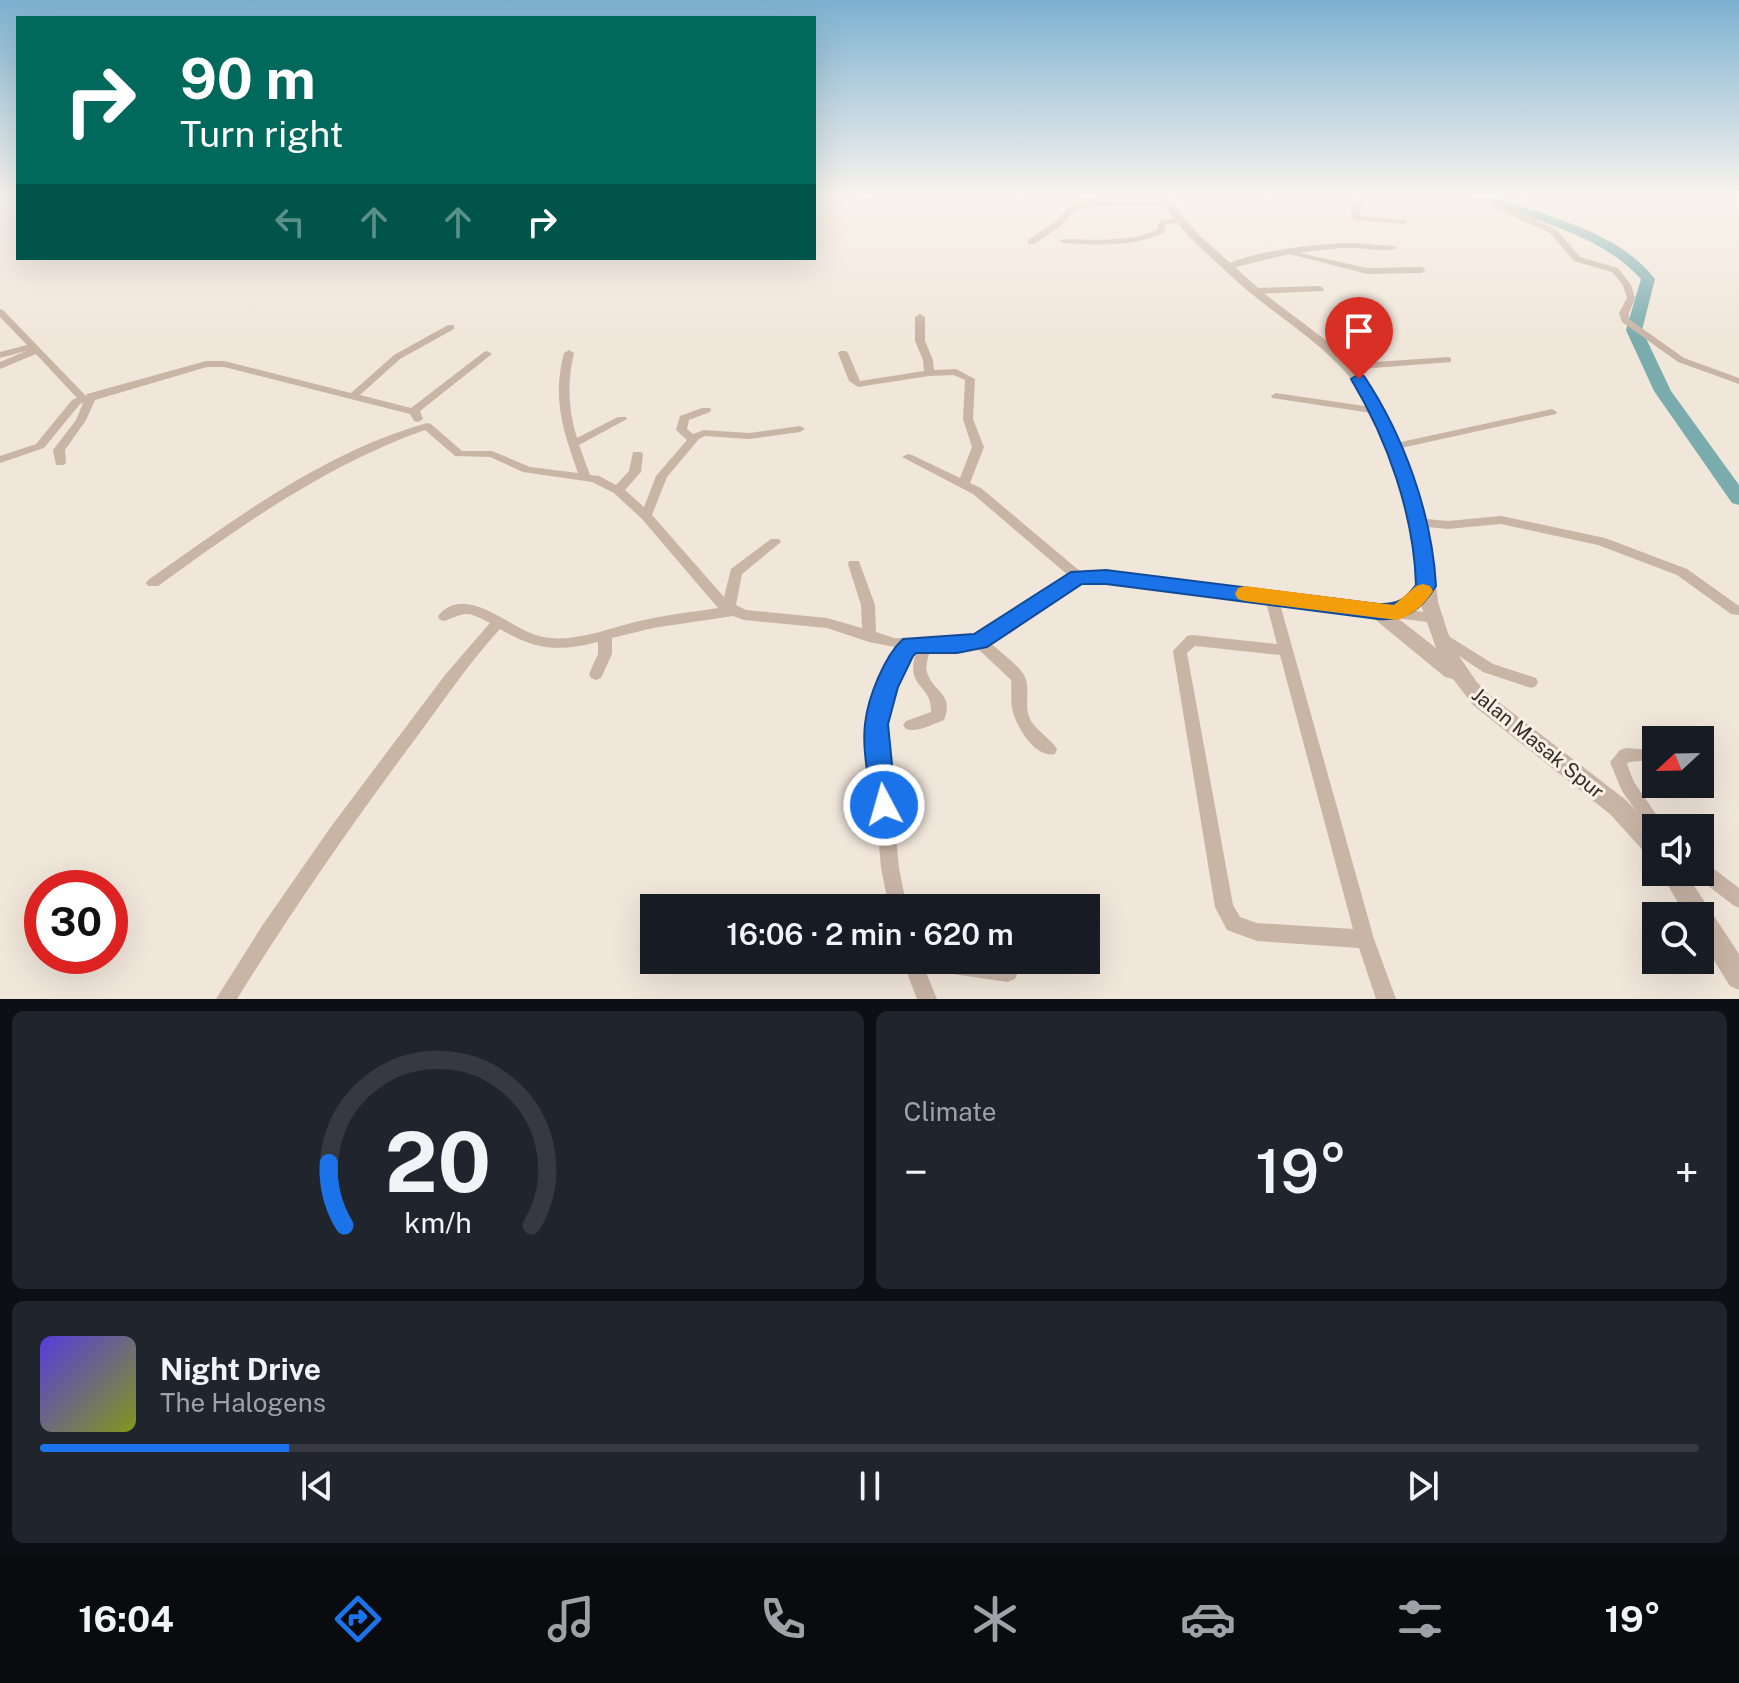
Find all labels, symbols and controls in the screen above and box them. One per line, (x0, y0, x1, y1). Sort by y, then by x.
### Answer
text: 90 m (180, 46, 316, 112)
icon: right (48, 48, 152, 152)
text: Turn right (180, 113, 343, 155)
icon: left (268, 200, 312, 244)
icon: ahead (352, 200, 396, 244)
icon: ahead (436, 200, 480, 244)
icon: right (520, 200, 564, 244)
pin (1325, 297, 1393, 379)
icon: arrive (1337, 309, 1381, 353)
street label: Jalan Masak Spur (1467, 682, 1609, 804)
north arrow (1642, 726, 1714, 798)
map controls (1642, 726, 1714, 974)
position arrow (842, 763, 926, 847)
button: sound (1642, 814, 1714, 886)
speed limit sign: 30 (24, 870, 128, 974)
button: search (1642, 902, 1714, 974)
text: 16:06 · 2 min · 620 m (726, 916, 1014, 952)
text: Climate (904, 1096, 997, 1127)
text: 20 (385, 1113, 491, 1211)
text: 19° (1255, 1136, 1347, 1207)
text: − (904, 1146, 928, 1198)
text: + (1675, 1146, 1699, 1198)
text: km/h (404, 1206, 471, 1239)
text: Night Drive (160, 1351, 321, 1387)
text: The Halogens (160, 1387, 326, 1418)
icon: previous (295, 1464, 339, 1508)
icon: pause (848, 1464, 892, 1508)
icon: next (1401, 1464, 1445, 1508)
icon: directions (330, 1591, 386, 1647)
icon: music (543, 1591, 599, 1647)
icon: phone (755, 1591, 811, 1647)
icon: climate (967, 1591, 1023, 1647)
icon: car (1180, 1591, 1236, 1647)
icon: filters (1392, 1591, 1448, 1647)
text: 16:04 (78, 1598, 174, 1640)
text: 19° (1605, 1598, 1661, 1640)

